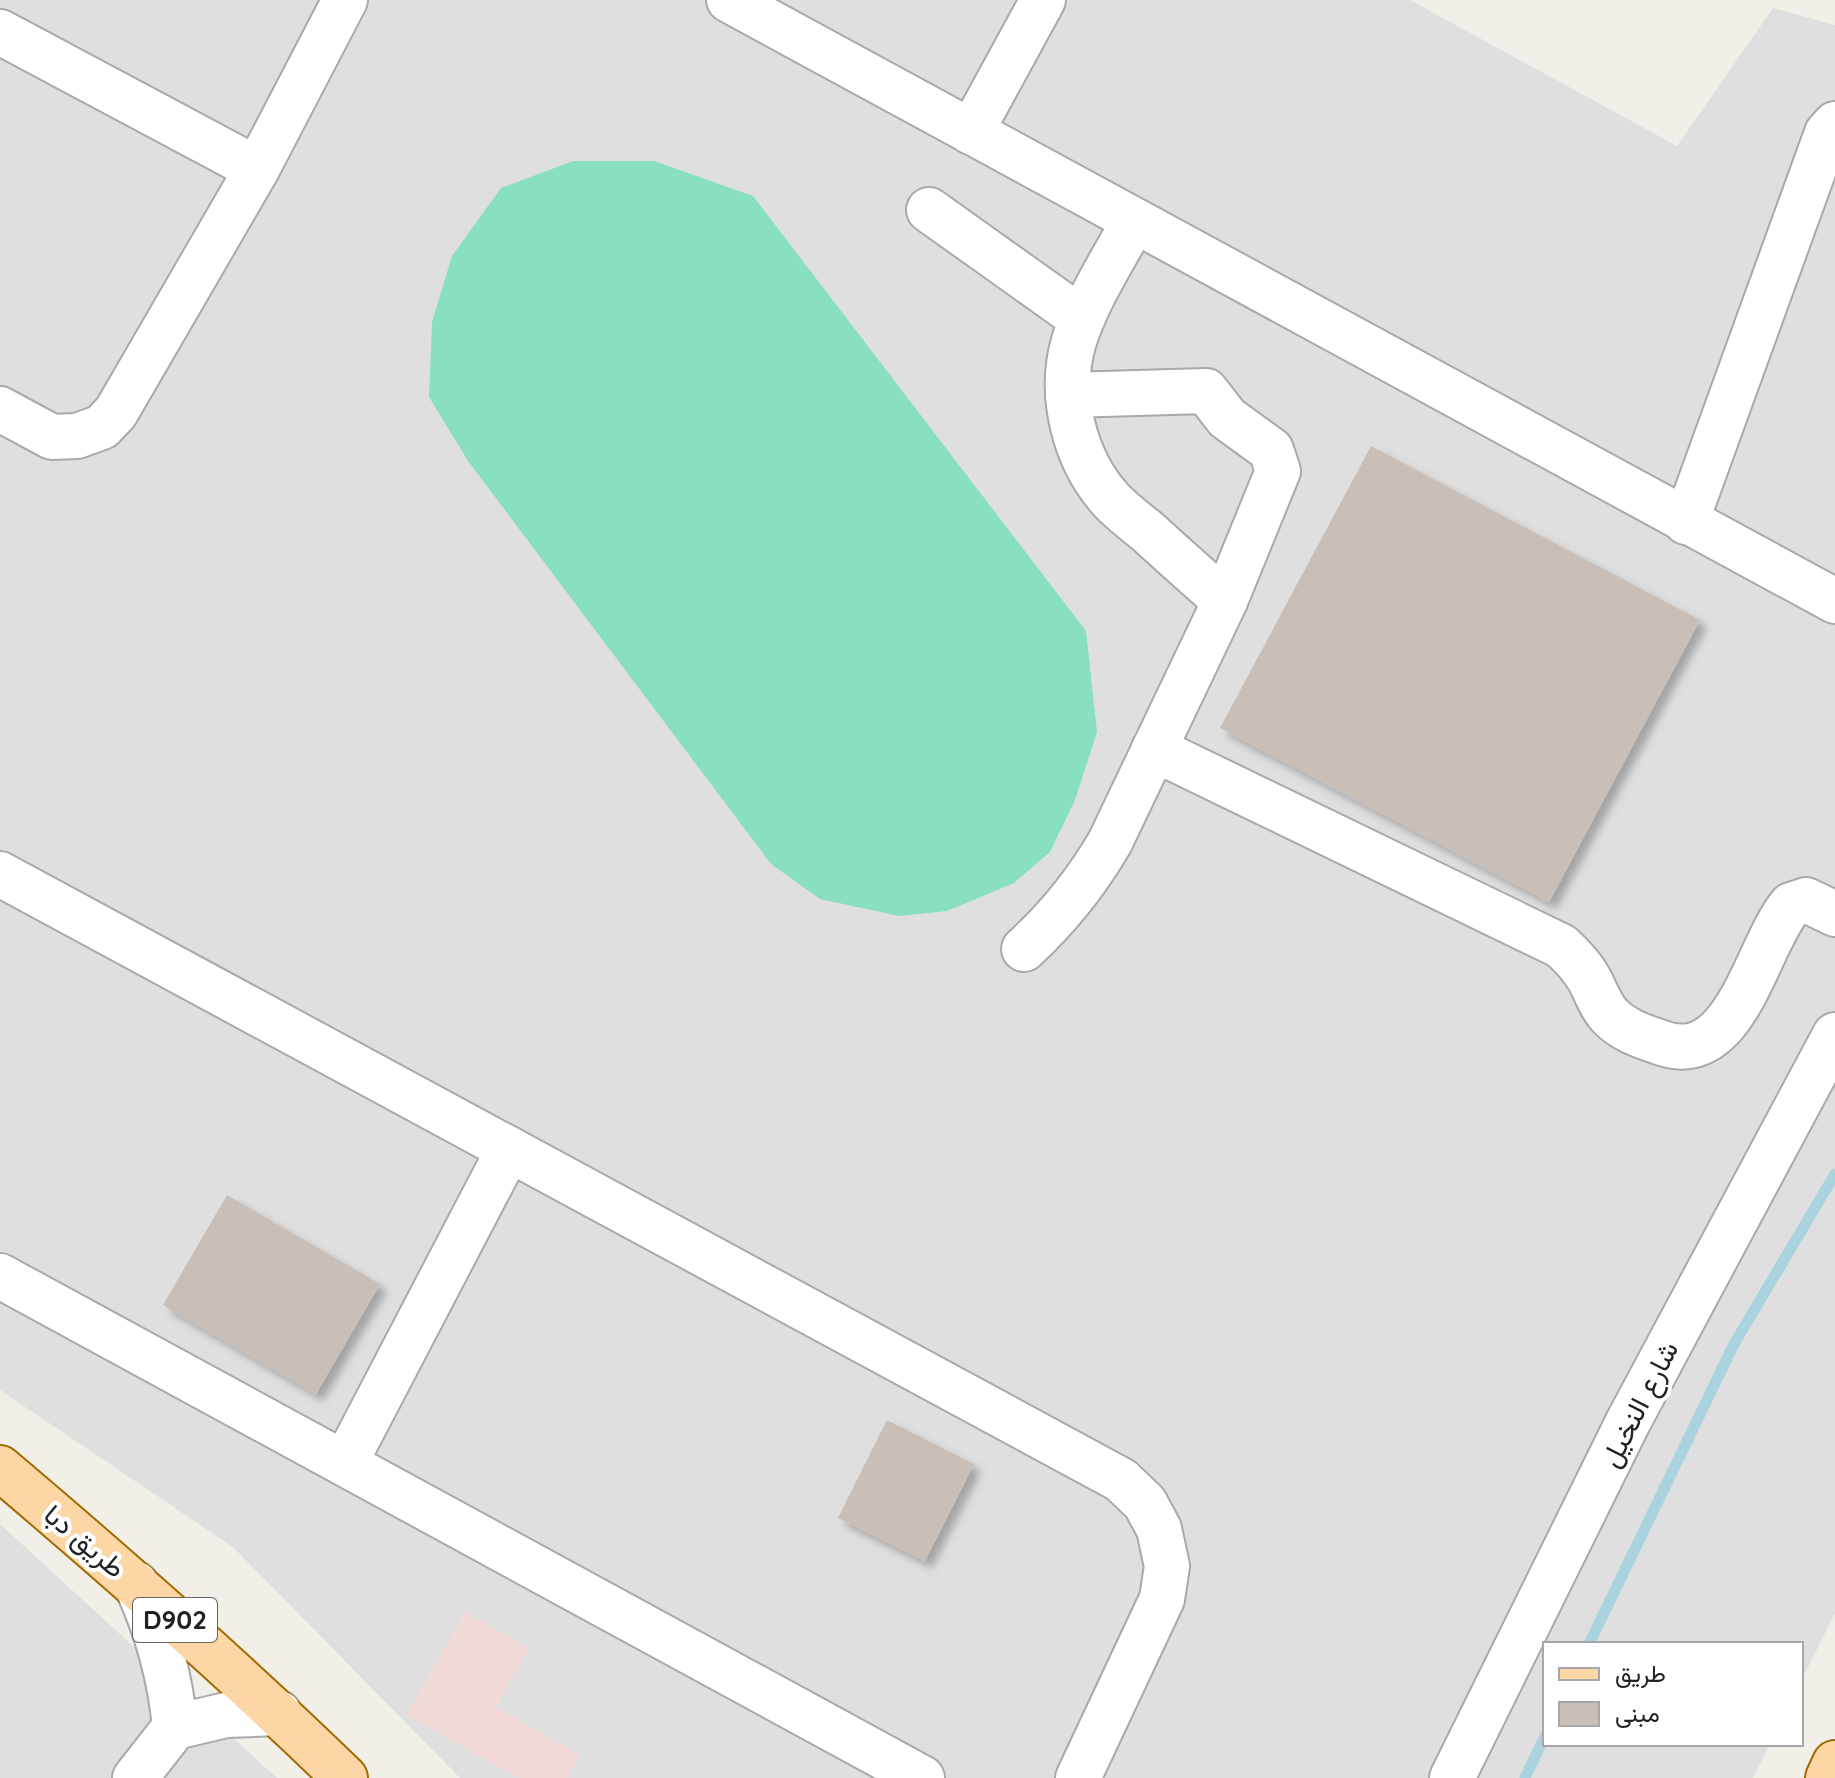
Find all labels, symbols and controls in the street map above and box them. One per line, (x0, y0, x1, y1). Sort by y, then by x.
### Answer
street label: شارع النخيل (1592, 1335, 1687, 1474)
street label: طريق دبا (37, 1496, 133, 1586)
road number: D902 (133, 1598, 217, 1642)
legend (1543, 1642, 1803, 1746)
text: طريق (1615, 1658, 1666, 1689)
text: مبنى (1615, 1698, 1660, 1728)

